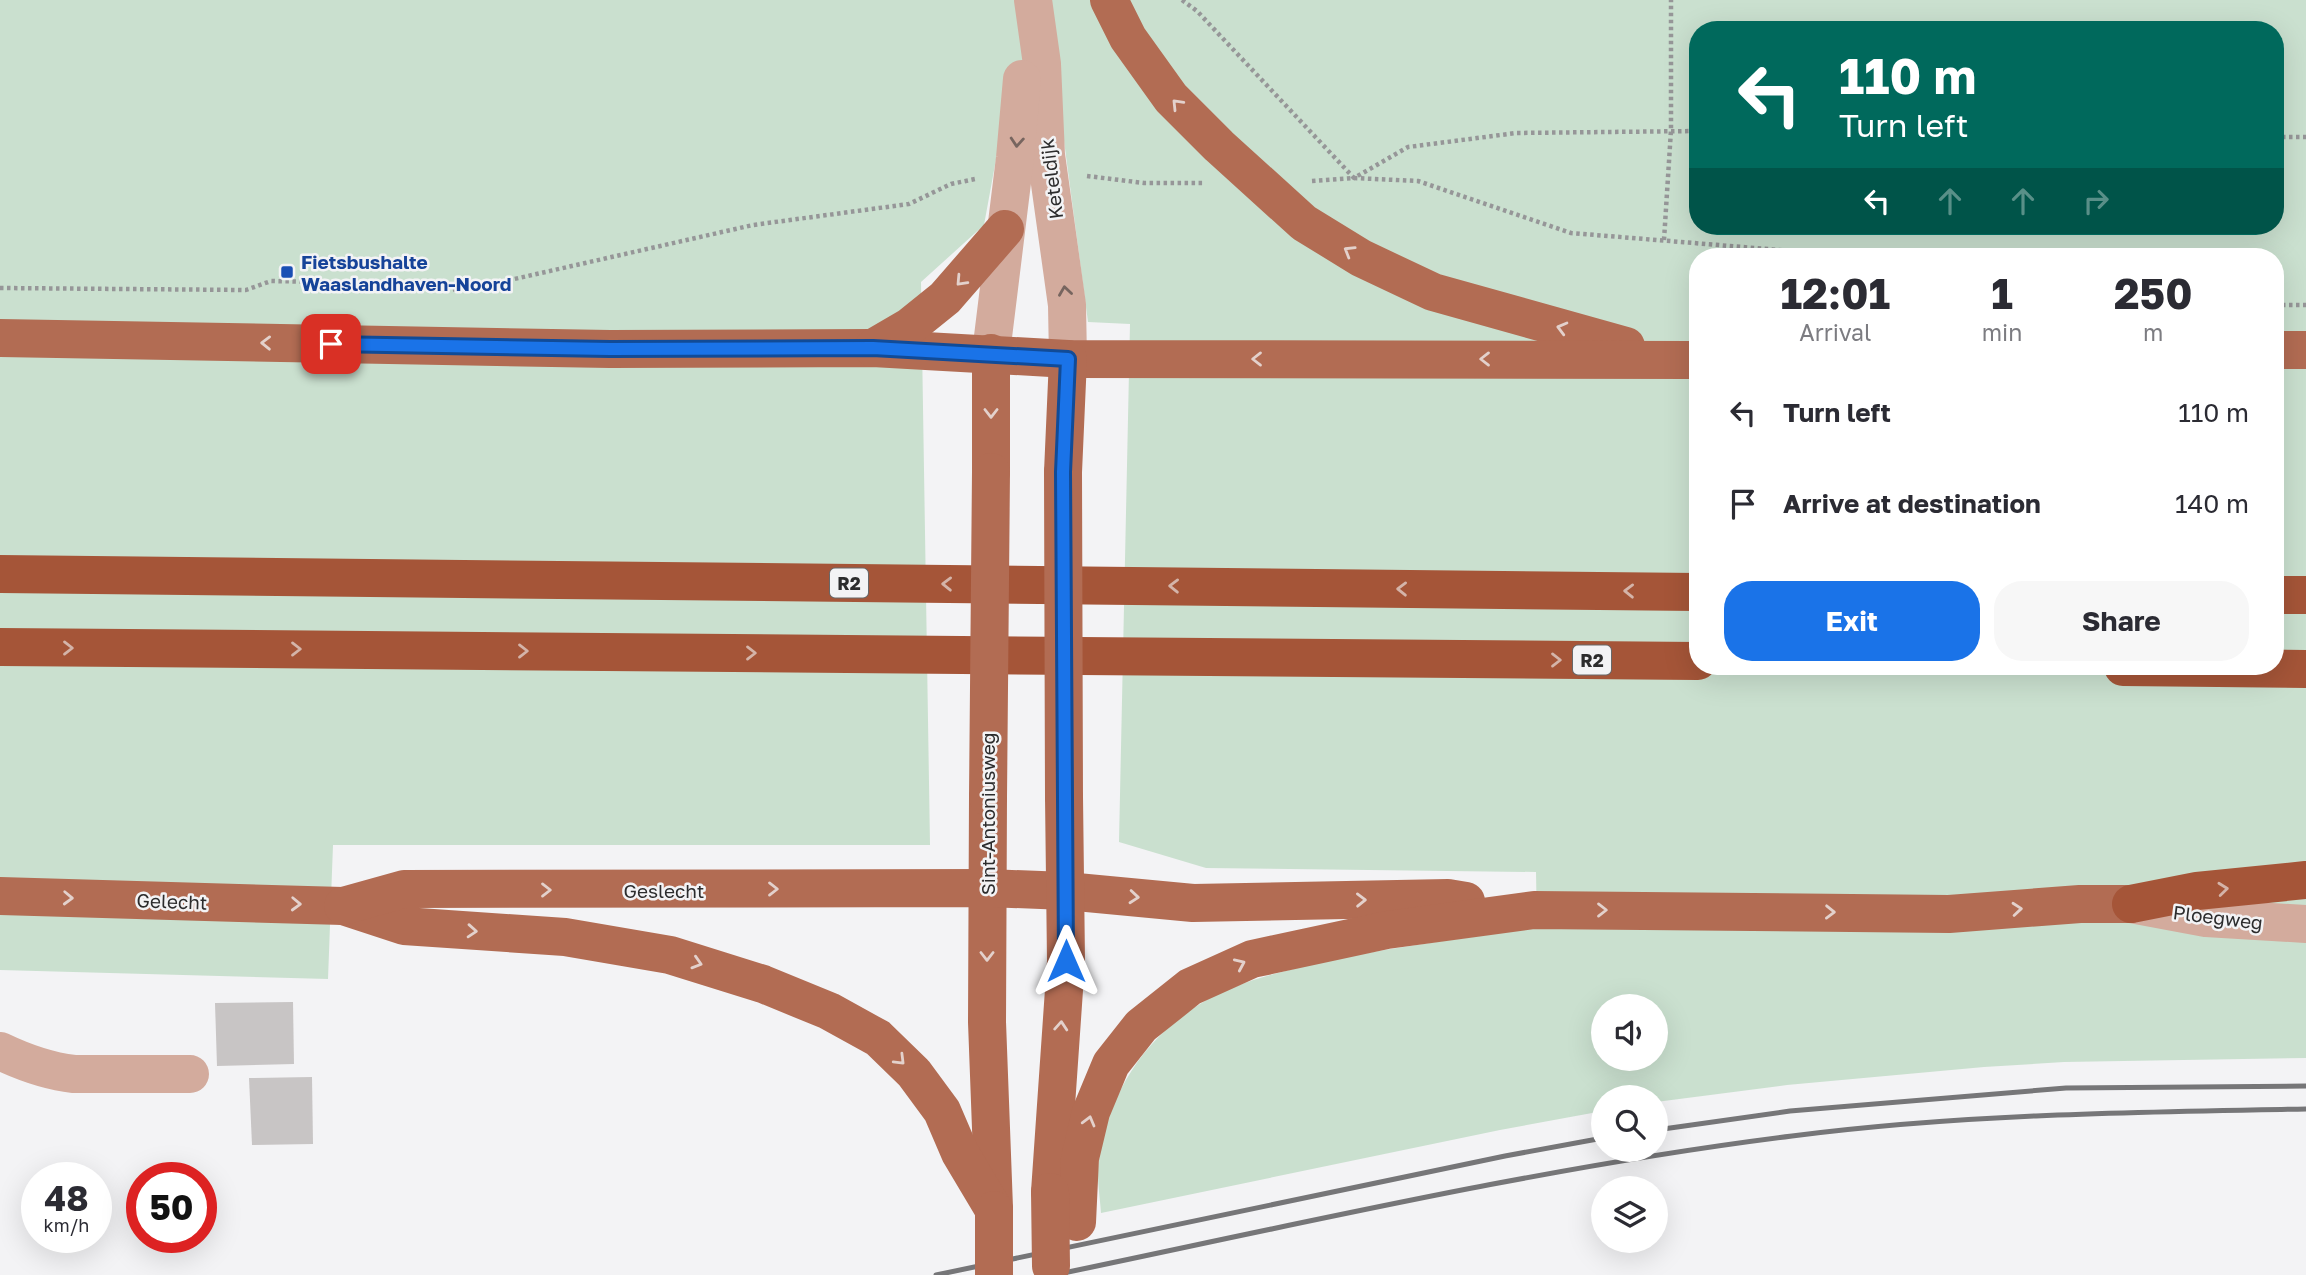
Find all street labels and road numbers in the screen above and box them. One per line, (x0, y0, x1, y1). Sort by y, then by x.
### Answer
street label: Keteldijk (1035, 137, 1067, 221)
road number: R2 (830, 568, 868, 598)
road number: R2 (1573, 646, 1611, 674)
street label: Sint-Antoniusweg (976, 733, 999, 895)
street label: Geslecht (624, 879, 704, 902)
street label: Gelecht (136, 888, 208, 914)
street label: Ploegweg (2172, 900, 2264, 934)

